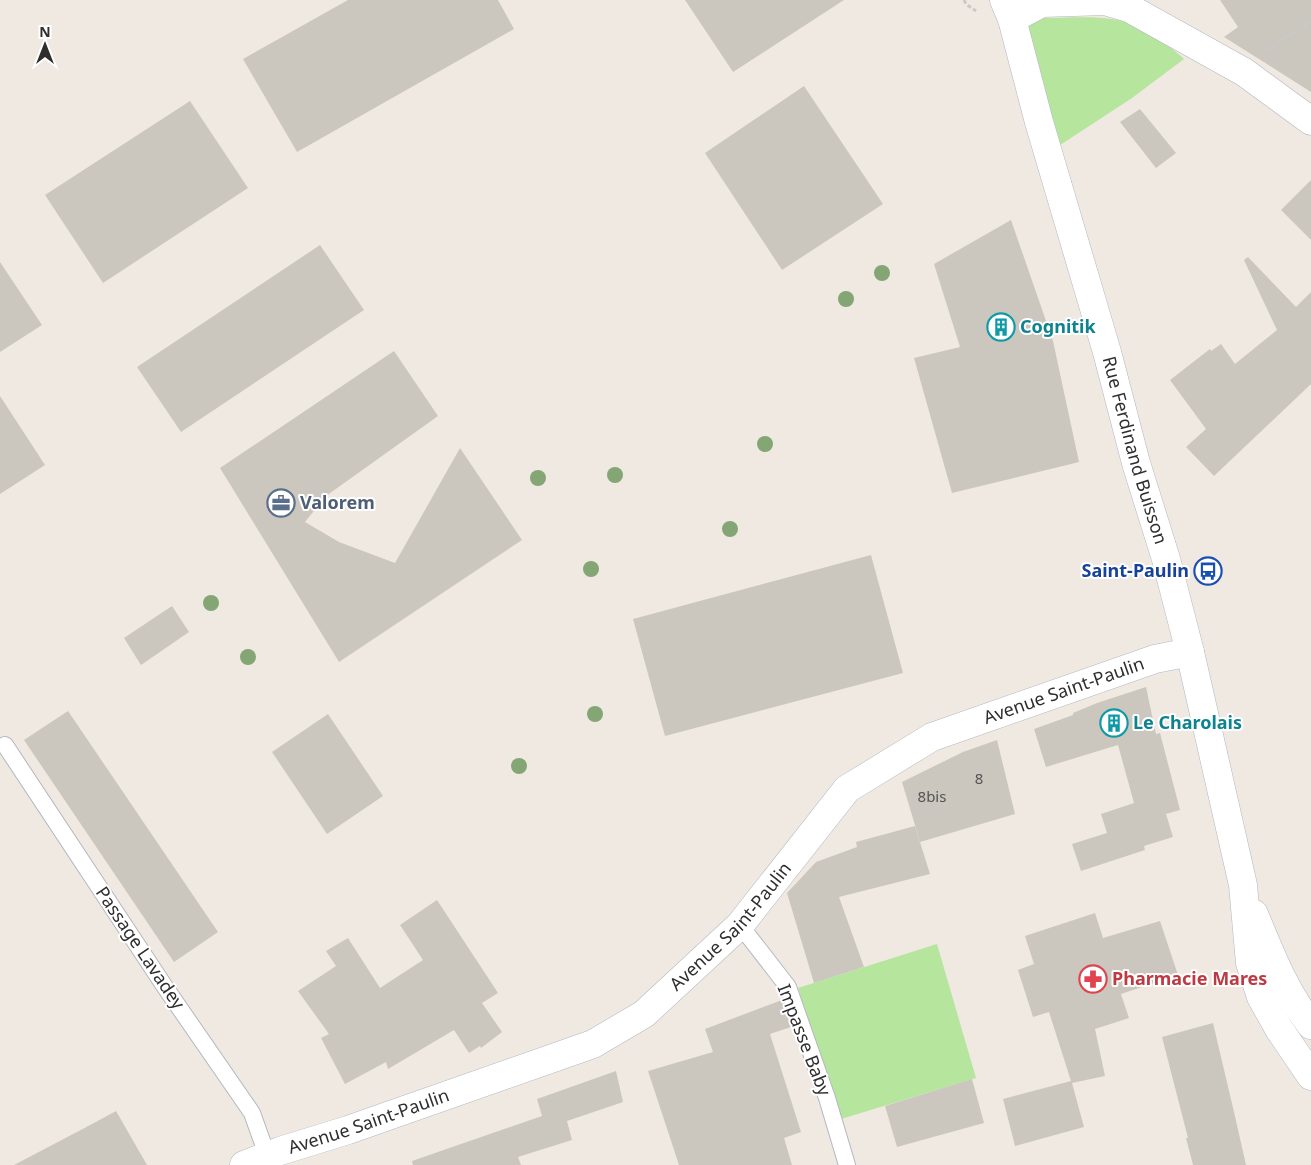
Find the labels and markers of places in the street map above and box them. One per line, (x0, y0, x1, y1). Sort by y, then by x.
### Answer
building icon: Cognitik (986, 312, 1016, 342)
place label: Cognitik (1020, 314, 1096, 338)
office icon: Valorem (266, 488, 296, 518)
place label: Valorem (300, 490, 375, 514)
bus stop icon: Saint-Paulin (1193, 556, 1223, 586)
place label: Saint-Paulin (1082, 558, 1189, 582)
building icon: Le Charolais (1099, 708, 1129, 738)
place label: Le Charolais (1133, 710, 1242, 734)
pharmacy icon: Pharmacie Mares (1078, 964, 1108, 994)
place label: Pharmacie Mares (1112, 966, 1267, 990)

